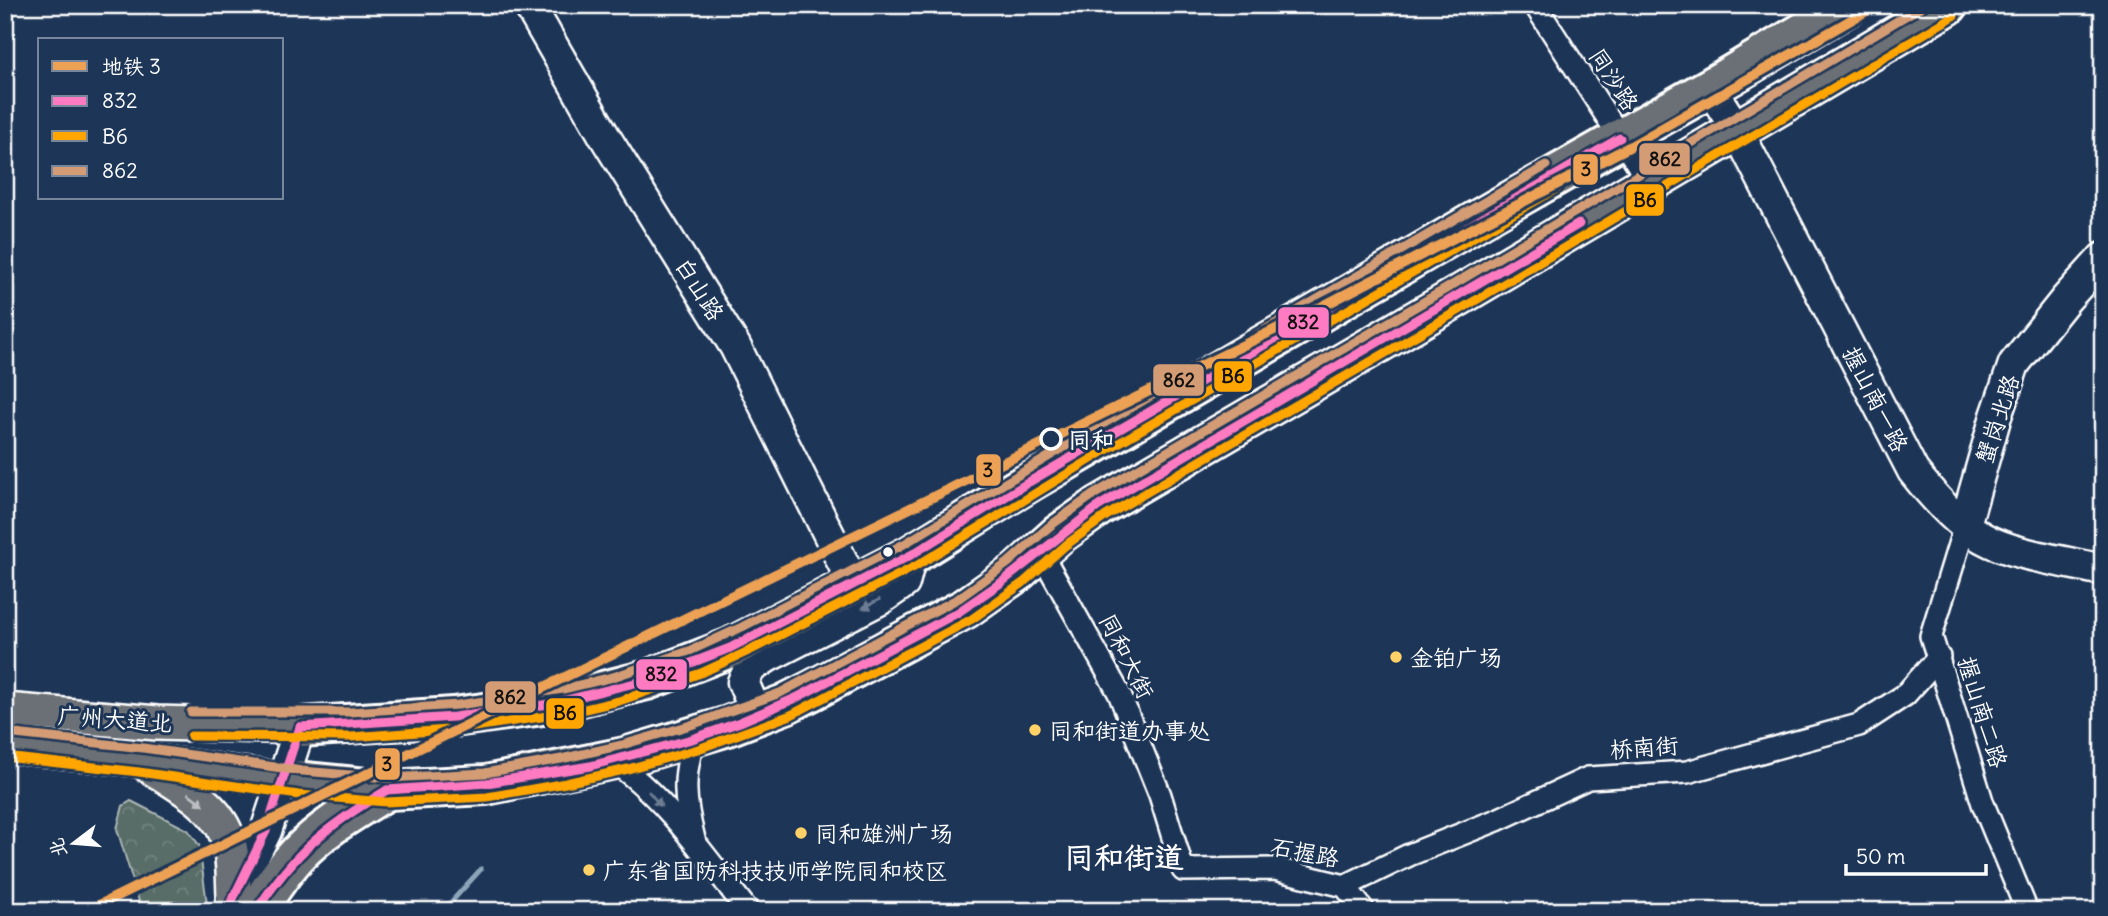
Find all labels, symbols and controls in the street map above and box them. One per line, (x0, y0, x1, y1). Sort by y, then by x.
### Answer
legend (38, 38, 284, 200)
street label: 同沙路 (1583, 42, 1645, 116)
text: 地铁 3 (102, 53, 161, 80)
text: 832 (102, 87, 138, 114)
text: B6 (102, 123, 128, 150)
line badge: 862 (1638, 142, 1691, 176)
text: 862 (1649, 147, 1681, 171)
line badge: 3 (1572, 153, 1599, 186)
text: 862 (102, 157, 138, 184)
text: 3 (1581, 157, 1591, 181)
line badge: B6 (1625, 183, 1665, 217)
text: B6 (1633, 188, 1657, 212)
street label: 白山路 (669, 252, 731, 326)
line badge: 832 (1277, 306, 1330, 339)
text: 832 (1287, 310, 1319, 334)
street label: 握山南一路 (1837, 341, 1915, 457)
line badge: B6 (1213, 360, 1253, 393)
line badge: 862 (1152, 363, 1205, 397)
text: B6 (1221, 364, 1245, 388)
text: 862 (1163, 368, 1195, 392)
street label: 蟹岗北路 (1969, 371, 2025, 467)
place label: 同和 (1068, 425, 1114, 454)
marker: 同和 (1040, 428, 1062, 450)
line badge: 3 (975, 453, 1002, 487)
text: 3 (983, 458, 993, 482)
unlabelled marker (881, 545, 895, 559)
one-way arrow (861, 598, 881, 610)
street label: 同和大街 (1093, 608, 1161, 704)
place label: 金铂广场 (1410, 643, 1502, 672)
marker: 金铂广场 (1388, 649, 1404, 665)
street label: 握山南二路 (1952, 653, 2014, 771)
line badge: 832 (635, 658, 688, 691)
text: 832 (645, 662, 677, 686)
line badge: 862 (484, 680, 537, 714)
text: 862 (494, 685, 526, 709)
line badge: B6 (545, 697, 585, 730)
street label: 广州大道北 (57, 701, 173, 737)
text: B6 (553, 701, 577, 725)
place label: 同和街道办事处 (1049, 716, 1210, 745)
marker: 同和街道办事处 (1027, 722, 1043, 738)
street label: 桥南街 (1609, 730, 1679, 764)
line badge: 3 (374, 747, 401, 781)
text: 3 (382, 752, 392, 776)
one-way arrow (647, 790, 663, 807)
one-way arrow (187, 792, 205, 806)
north arrow (38, 808, 108, 878)
place label: 同和雄洲广场 (815, 819, 953, 848)
marker: 同和雄洲广场 (793, 825, 809, 841)
street label: 石握路 (1268, 831, 1342, 873)
scale bar (1846, 832, 1986, 876)
text: 北 (44, 835, 72, 860)
district label: 同和街道 (1064, 838, 1184, 876)
text: 50 m (1856, 843, 1905, 870)
place label: 广东省国防科技技师学院同和校区 (603, 856, 948, 885)
marker: 广东省国防科技技师学院同和校区 (581, 862, 597, 878)

